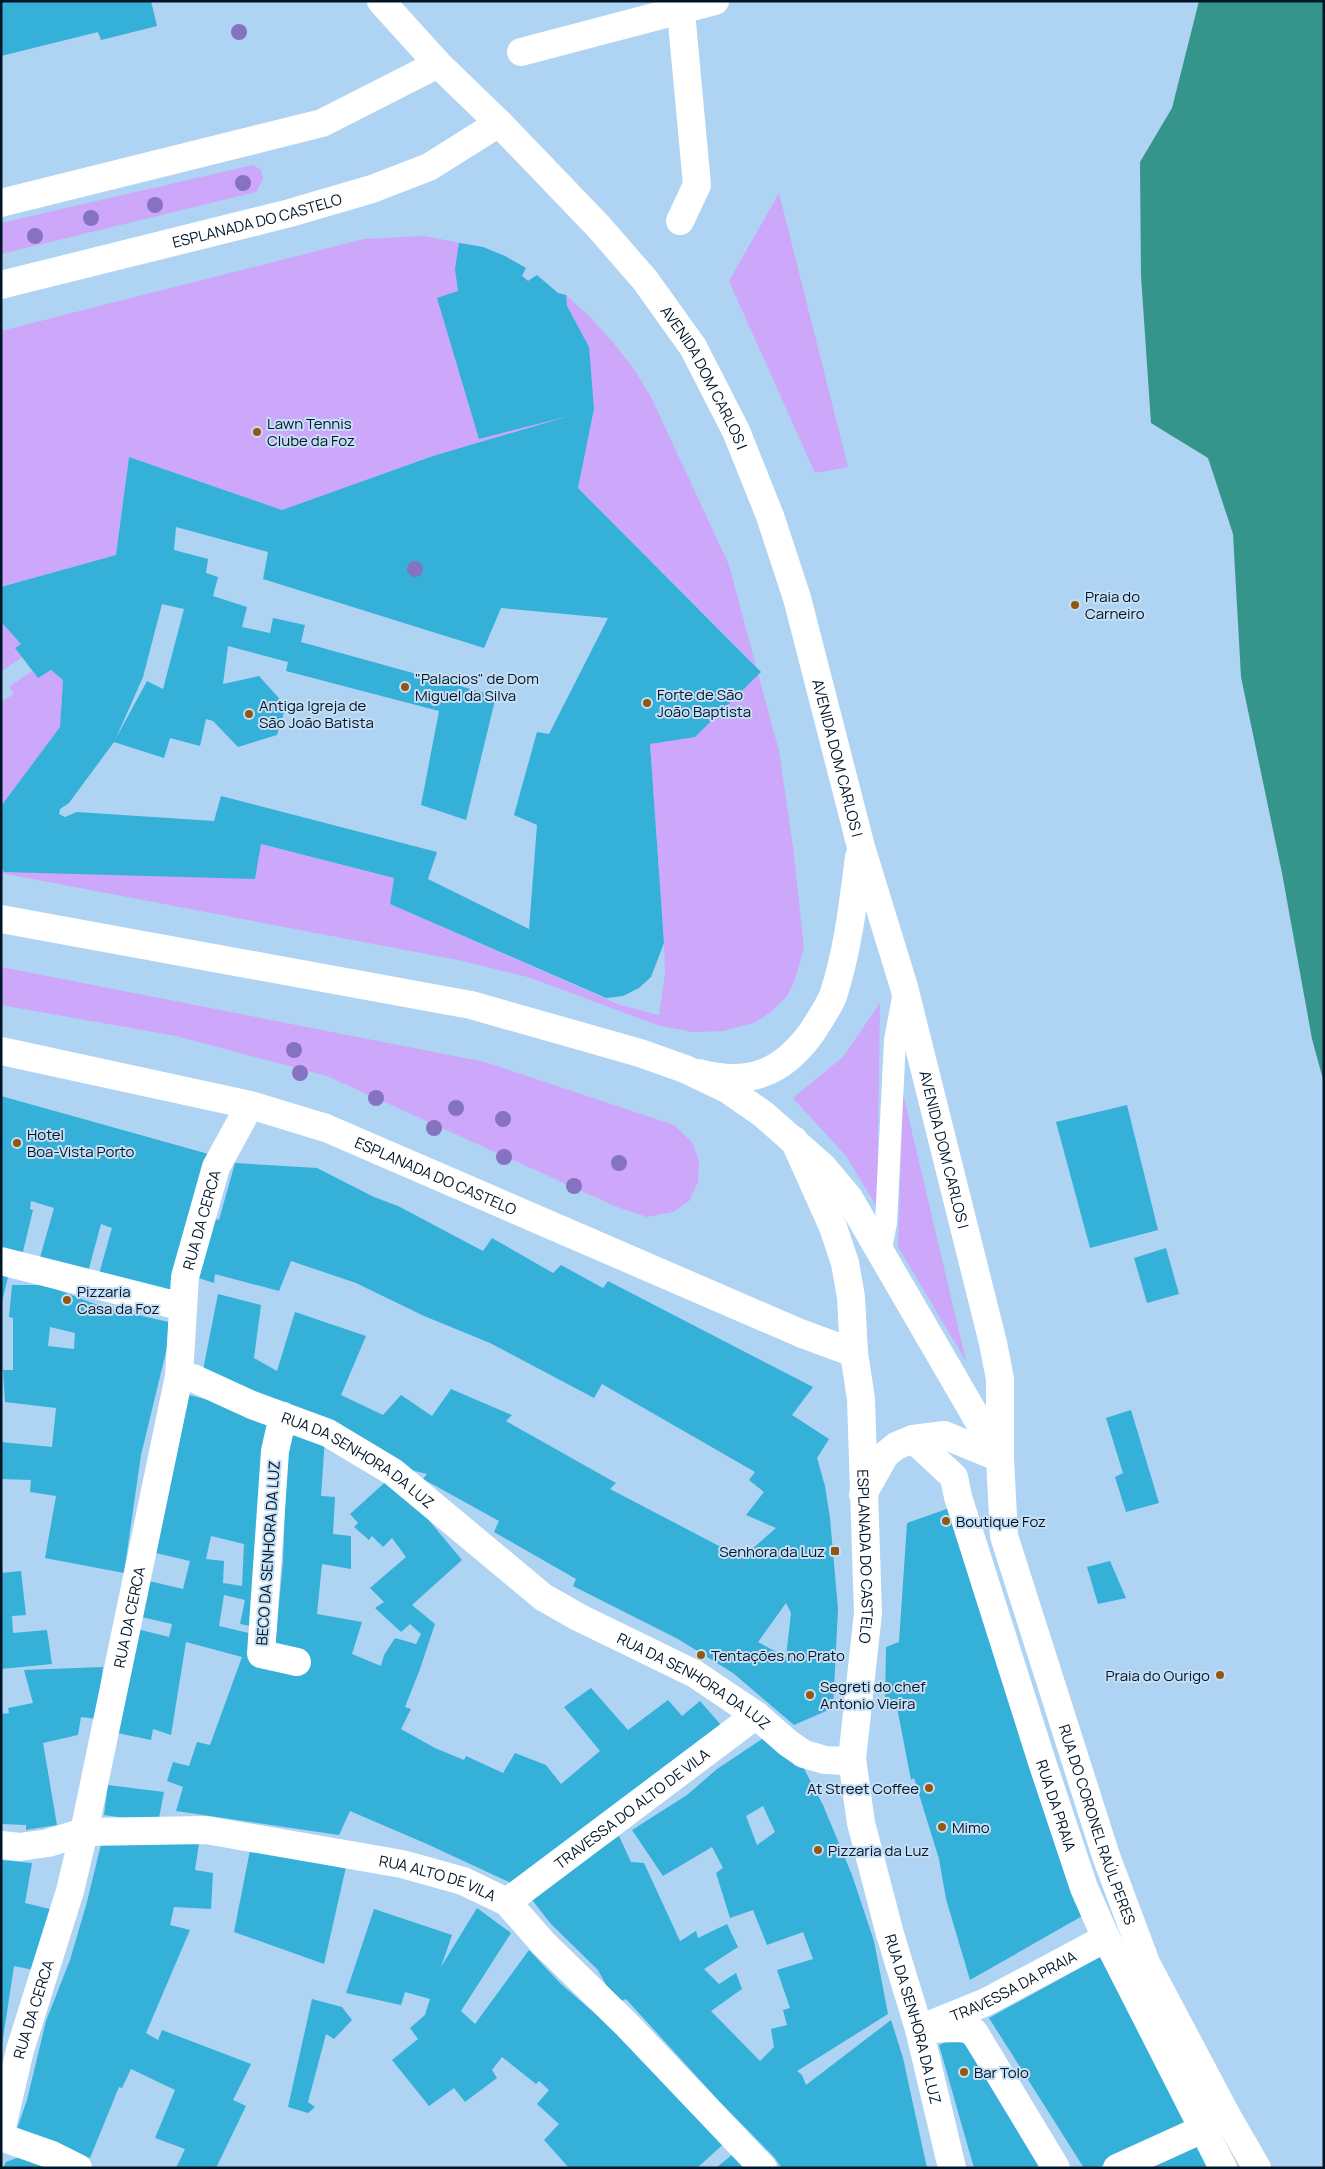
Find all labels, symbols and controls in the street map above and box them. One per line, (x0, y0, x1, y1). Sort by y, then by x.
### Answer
street label: ESPLANADA DO CASTELO (170, 188, 344, 252)
street label: AVENIDA DOM CARLOS I (656, 301, 753, 453)
place label: Lawn Tennis Clube da Foz (267, 413, 355, 451)
marker: Lawn Tennis Clube da Foz (251, 426, 263, 438)
place label: Praia do Carneiro (1085, 586, 1145, 624)
marker: Praia do Carneiro (1069, 599, 1081, 611)
place label: "Palacios" de Dom Miguel da Silva (415, 668, 539, 706)
street label: AVENIDA DOM CARLOS I (808, 677, 868, 839)
marker: "Palacios" de Dom Miguel da Silva (399, 681, 411, 693)
place label: Forte de São João Baptista (657, 684, 751, 722)
place label: Antiga Igreja de São João Batista (259, 695, 374, 733)
marker: Forte de São João Baptista (641, 697, 653, 709)
marker: Antiga Igreja de São João Batista (243, 708, 255, 720)
street label: AVENIDA DOM CARLOS I (915, 1068, 974, 1231)
place label: Hotel Boa-Vista Porto (27, 1124, 134, 1162)
street label: ESPLANADA DO CASTELO (352, 1131, 520, 1220)
marker: Hotel Boa-Vista Porto (11, 1137, 23, 1149)
street label: RUA DA CERCA (177, 1167, 225, 1272)
place label: Pizzaria Casa da Foz (77, 1281, 159, 1319)
marker: Pizzaria Casa da Foz (61, 1294, 73, 1306)
street label: RUA DA SENHORA DA LUZ (279, 1406, 439, 1513)
street label: BECO DA SENHORA DA LUZ (251, 1460, 285, 1646)
street label: ESPLANADA DO CASTELO (853, 1469, 879, 1645)
place label: Boutique Foz (956, 1511, 1046, 1532)
marker: Boutique Foz (940, 1515, 952, 1527)
place label: Senhora da Luz (719, 1541, 825, 1562)
marker: Senhora da Luz (829, 1545, 841, 1557)
street label: RUA DA CERCA (108, 1564, 150, 1670)
street label: RUA DA SENHORA DA LUZ (614, 1627, 775, 1734)
place label: Tentações no Prato (711, 1645, 845, 1666)
marker: Tentações no Prato (695, 1649, 707, 1661)
place label: Praia do Ourigo (1105, 1665, 1210, 1686)
marker: Praia do Ourigo (1214, 1669, 1226, 1681)
place label: Segreti do chef Antonio Vieira (820, 1676, 926, 1714)
marker: Segreti do chef Antonio Vieira (804, 1689, 816, 1701)
street label: RUA DO CORONEL RAÚL PERES (1054, 1721, 1141, 1928)
street label: TRAVESSA DO ALTO DE VILA (550, 1743, 714, 1874)
street label: RUA DA PRAIA (1031, 1757, 1082, 1854)
place label: At Street Coffee (807, 1778, 919, 1799)
marker: At Street Coffee (923, 1782, 935, 1794)
place label: Mimo (952, 1817, 990, 1838)
marker: Mimo (936, 1821, 948, 1833)
place label: Pizzaria da Luz (828, 1840, 929, 1861)
marker: Pizzaria da Luz (812, 1844, 824, 1856)
street label: RUA ALTO DE VILA (378, 1850, 500, 1906)
street label: RUA DA SENHORA DA LUZ (880, 1931, 947, 2106)
street label: TRAVESSA DA PRAIA (947, 1945, 1081, 2026)
street label: RUA DA CERCA (8, 1956, 58, 2061)
place label: Bar Tolo (974, 2062, 1029, 2083)
marker: Bar Tolo (958, 2066, 970, 2078)

